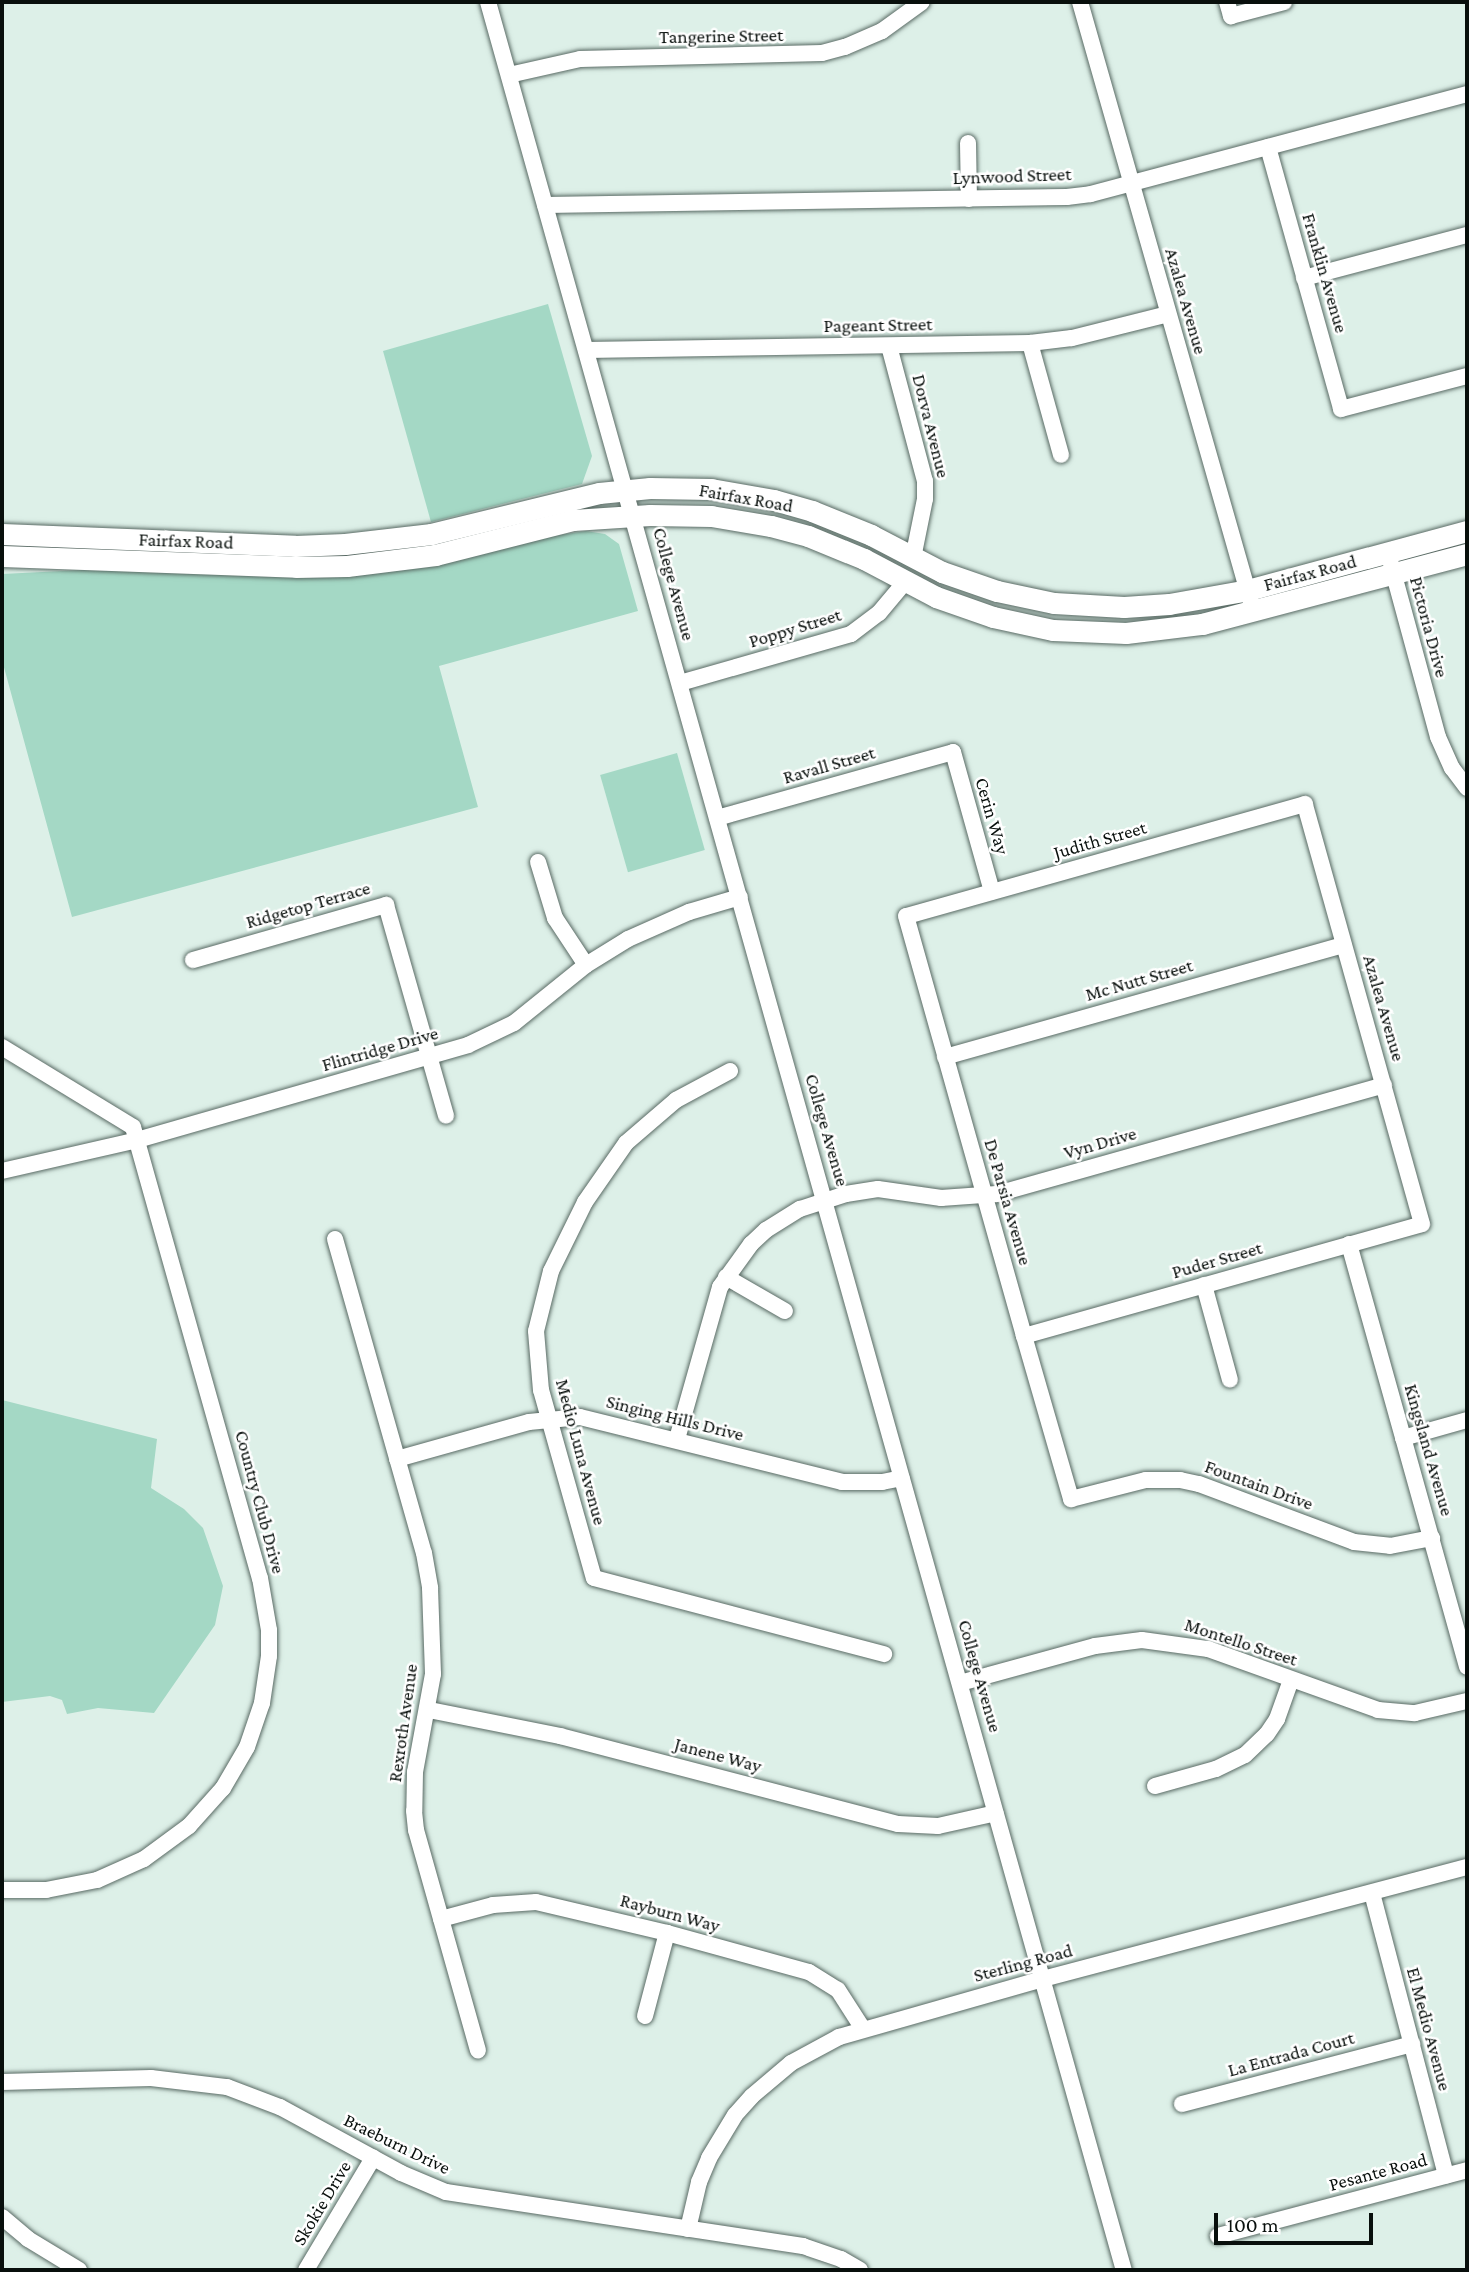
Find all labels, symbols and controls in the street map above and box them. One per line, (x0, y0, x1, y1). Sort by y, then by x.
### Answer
street label: Tangerine Street (659, 24, 783, 48)
street label: Lynwood Street (952, 163, 1072, 189)
street label: Franklin Avenue (1297, 211, 1353, 335)
street label: Azalea Avenue (1160, 245, 1212, 357)
street label: Pageant Street (823, 313, 933, 337)
street label: Dorva Avenue (907, 372, 955, 480)
street label: Fairfax Road (697, 479, 795, 517)
street label: College Avenue (648, 525, 700, 643)
street label: Fairfax Road (138, 528, 234, 554)
street label: Fairfax Road (1261, 550, 1359, 596)
street label: Pictoria Drive (1405, 574, 1453, 680)
street label: Poppy Street (746, 603, 844, 653)
street label: Ravall Street (780, 741, 878, 789)
street label: Cerin Way (970, 775, 1014, 857)
street label: Judith Street (1051, 816, 1149, 864)
street label: Ridgetop Terrace (243, 876, 373, 934)
street label: Azalea Avenue (1358, 952, 1410, 1064)
street label: Mc Nutt Street (1083, 954, 1195, 1006)
street label: Flintridge Drive (319, 1022, 441, 1076)
street label: College Avenue (800, 1071, 854, 1189)
street label: Vyn Drive (1061, 1122, 1139, 1164)
street label: De Parsia Avenue (979, 1136, 1037, 1268)
street label: Puder Street (1169, 1236, 1265, 1284)
street label: Medio Luna Avenue (551, 1377, 611, 1527)
street label: Kingsland Avenue (1399, 1381, 1459, 1519)
street label: Singing Hills Drive (604, 1390, 746, 1446)
street label: Country Club Drive (230, 1428, 290, 1576)
street label: Fountain Drive (1202, 1455, 1316, 1515)
street label: Montello Street (1182, 1613, 1300, 1671)
street label: College Avenue (953, 1617, 1007, 1735)
street label: Rexroth Avenue (383, 1662, 423, 1784)
street label: Janene Way (672, 1732, 764, 1778)
street label: Rayburn Way (618, 1889, 722, 1937)
street label: Sterling Road (971, 1939, 1075, 1987)
street label: El Medio Avenue (1402, 1965, 1456, 2093)
street label: La Entrada Court (1225, 2026, 1357, 2082)
street label: Braeburn Drive (340, 2108, 454, 2180)
street label: Pesante Road (1326, 2148, 1430, 2196)
street label: Skokie Drive (288, 2157, 356, 2249)
scale bar (1217, 2198, 1376, 2242)
text: 100 m (1227, 2213, 1279, 2237)

